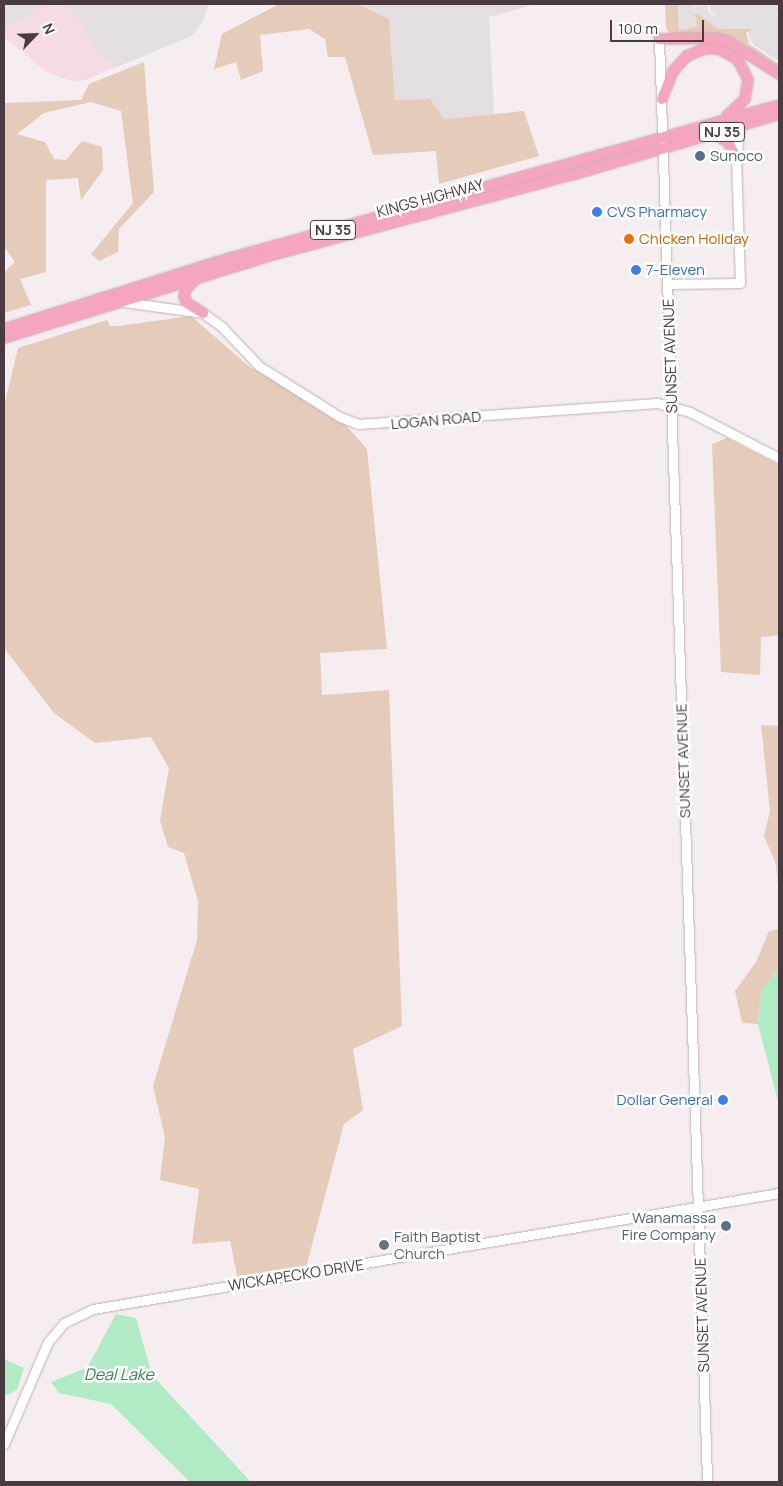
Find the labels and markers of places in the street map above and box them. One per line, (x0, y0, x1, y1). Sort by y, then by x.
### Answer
place label: Sunoco (710, 147, 763, 165)
marker: Sunoco (694, 150, 706, 162)
place label: CVS Pharmacy (607, 203, 707, 221)
marker: CVS Pharmacy (591, 206, 603, 218)
place label: Chicken Holiday (639, 230, 749, 248)
marker: Chicken Holiday (623, 233, 635, 245)
place label: 7-Eleven (646, 261, 705, 279)
marker: 7-Eleven (630, 264, 642, 276)
place label: Dollar General (617, 1091, 713, 1109)
marker: Dollar General (717, 1094, 729, 1106)
place label: Wanamassa Fire Company (622, 1208, 716, 1243)
marker: Wanamassa Fire Company (720, 1220, 732, 1232)
place label: Faith Baptist Church (394, 1227, 481, 1262)
marker: Faith Baptist Church (378, 1239, 390, 1251)

